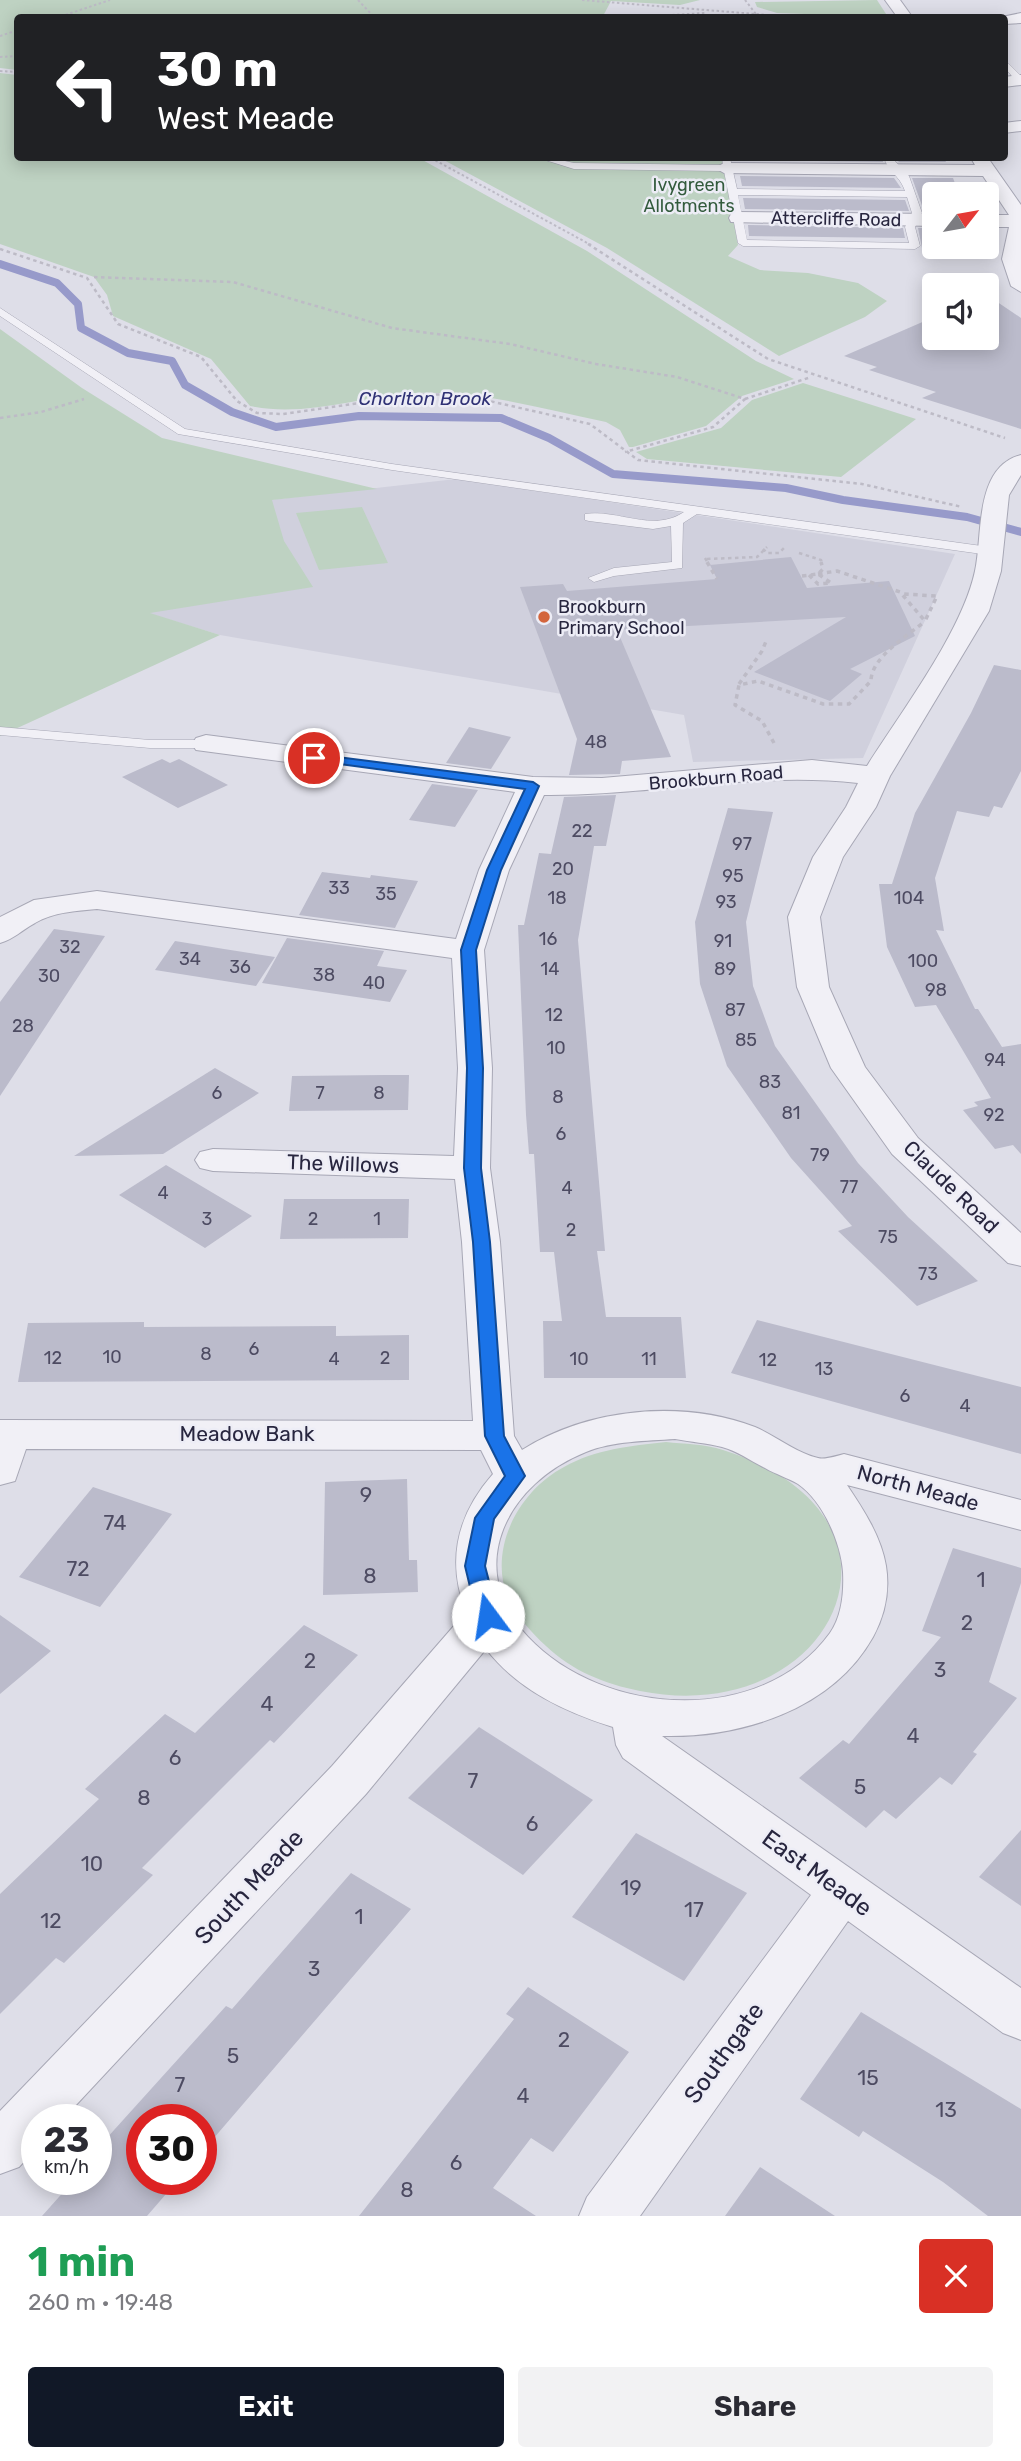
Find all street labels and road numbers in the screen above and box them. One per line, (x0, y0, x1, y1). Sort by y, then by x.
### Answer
street label: Attercliffe Road (771, 207, 901, 231)
street label: Brookburn Road (648, 761, 784, 795)
street label: Claude Road (899, 1135, 1004, 1238)
street label: The Willows (286, 1149, 400, 1178)
street label: Meadow Bank (180, 1421, 315, 1446)
street label: North Meade (854, 1459, 982, 1516)
street label: South Meade (189, 1824, 309, 1950)
street label: East Meade (757, 1824, 877, 1922)
street label: Southgate (678, 1997, 770, 2109)

